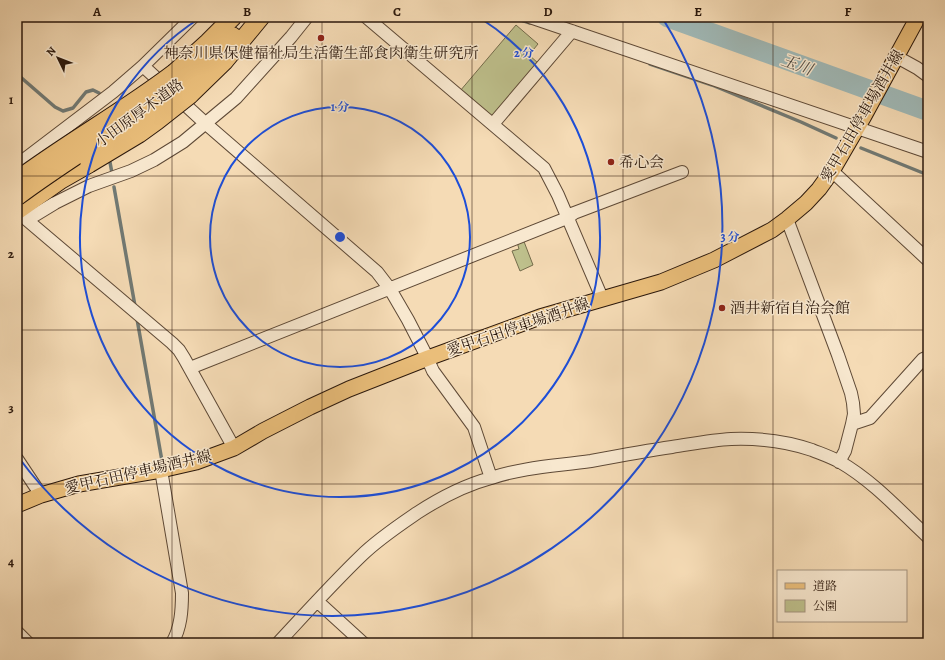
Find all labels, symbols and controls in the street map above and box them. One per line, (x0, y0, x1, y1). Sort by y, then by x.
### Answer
text: A (92, 3, 102, 20)
text: B (243, 3, 251, 20)
text: C (393, 3, 401, 20)
text: D (543, 3, 553, 20)
text: E (694, 3, 702, 20)
text: F (845, 3, 852, 20)
marker: 神奈川県保健福祉局生活衛生部食肉衛生研究所 (316, 33, 326, 43)
north arrow (38, 38, 78, 78)
text: N (43, 43, 59, 60)
place label: 神奈川県保健福祉局生活衛生部食肉衛生研究所 (163, 43, 479, 63)
text: 2 分 (514, 45, 534, 61)
street label: 愛甲石田停車場酒井線 (816, 46, 908, 186)
water label: 玉川 (778, 49, 817, 81)
street label: 小田原厚木道路 (91, 74, 187, 152)
text: 1 (9, 91, 14, 108)
text: 1 分 (331, 99, 349, 115)
place label: 希心会 (619, 152, 664, 172)
marker: 希心会 (606, 157, 616, 167)
text: 3 分 (720, 229, 740, 245)
centre of rings (333, 230, 347, 244)
text: 2 (8, 245, 15, 262)
street label: 愛甲石田停車場酒井線 (444, 293, 592, 361)
place label: 酒井新宿自治会館 (730, 298, 850, 318)
marker: 酒井新宿自治会館 (717, 303, 727, 313)
text: 3 (8, 399, 14, 416)
street label: 愛甲石田停車場酒井線 (63, 445, 213, 499)
text: 4 (8, 553, 14, 570)
legend (777, 570, 907, 622)
text: 道路 (813, 578, 837, 594)
text: 公園 (813, 598, 837, 614)

